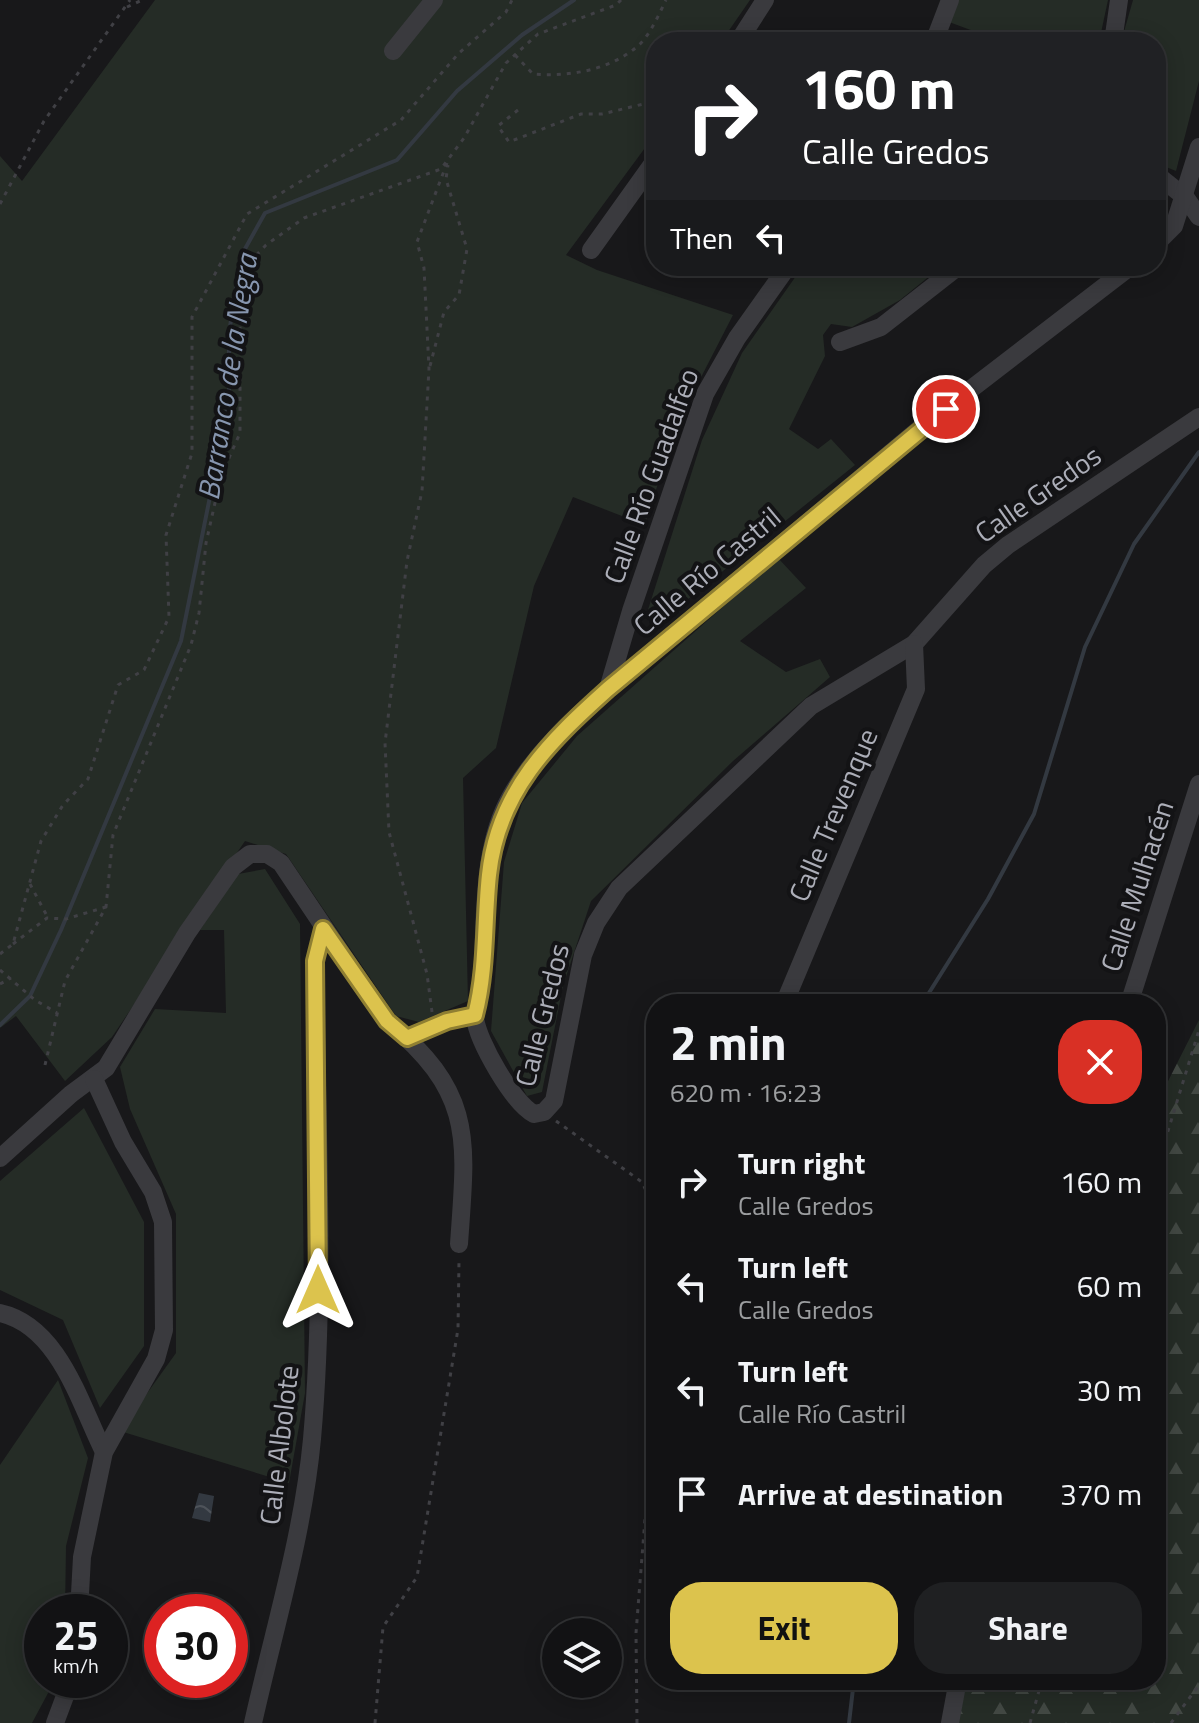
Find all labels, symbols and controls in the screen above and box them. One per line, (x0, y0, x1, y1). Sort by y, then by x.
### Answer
text: 160 m (802, 46, 955, 131)
icon: right (670, 64, 774, 168)
text: Calle Gredos (802, 123, 990, 178)
text: Then (670, 215, 733, 261)
icon: left (749, 216, 793, 260)
water label: Barranco de la Negra (185, 249, 269, 503)
street label: Calle Río Guadalfeo (592, 362, 709, 589)
pin (912, 375, 980, 443)
icon: arrive (924, 387, 968, 431)
street label: Calle Gredos (966, 434, 1110, 553)
street label: Calle Río Castril (623, 496, 790, 645)
street label: Calle Trevenque (777, 722, 888, 908)
street label: Calle Mulhacén (1089, 795, 1184, 977)
street label: Calle Gredos (503, 939, 580, 1091)
text: 2 min (670, 1006, 787, 1079)
button: close (1058, 1020, 1142, 1104)
text: 620 m · 16:23 (670, 1073, 822, 1112)
text: Turn right (738, 1140, 866, 1186)
text: 160 m (1060, 1159, 1142, 1205)
icon: right (670, 1160, 714, 1204)
text: Calle Gredos (738, 1186, 874, 1225)
text: Turn left (738, 1244, 848, 1290)
position arrow (276, 1248, 360, 1332)
text: 60 m (1077, 1263, 1142, 1309)
icon: left (670, 1264, 714, 1308)
text: Calle Gredos (738, 1290, 874, 1329)
text: Turn left (738, 1348, 848, 1394)
street label: Calle Albolote (247, 1363, 310, 1527)
text: 30 m (1077, 1367, 1142, 1413)
icon: left (670, 1368, 714, 1412)
text: Calle Río Castril (738, 1394, 906, 1433)
text: Arrive at destination (738, 1471, 1003, 1517)
text: 370 m (1060, 1471, 1142, 1517)
icon: arrive (670, 1472, 714, 1516)
button: Exit (670, 1582, 898, 1674)
button: Share (914, 1582, 1142, 1674)
speed limit sign: 30 (144, 1594, 248, 1698)
text: 25 (54, 1605, 98, 1666)
map controls (542, 1618, 622, 1698)
button: layers (542, 1618, 622, 1698)
text: km/h (53, 1650, 99, 1681)

